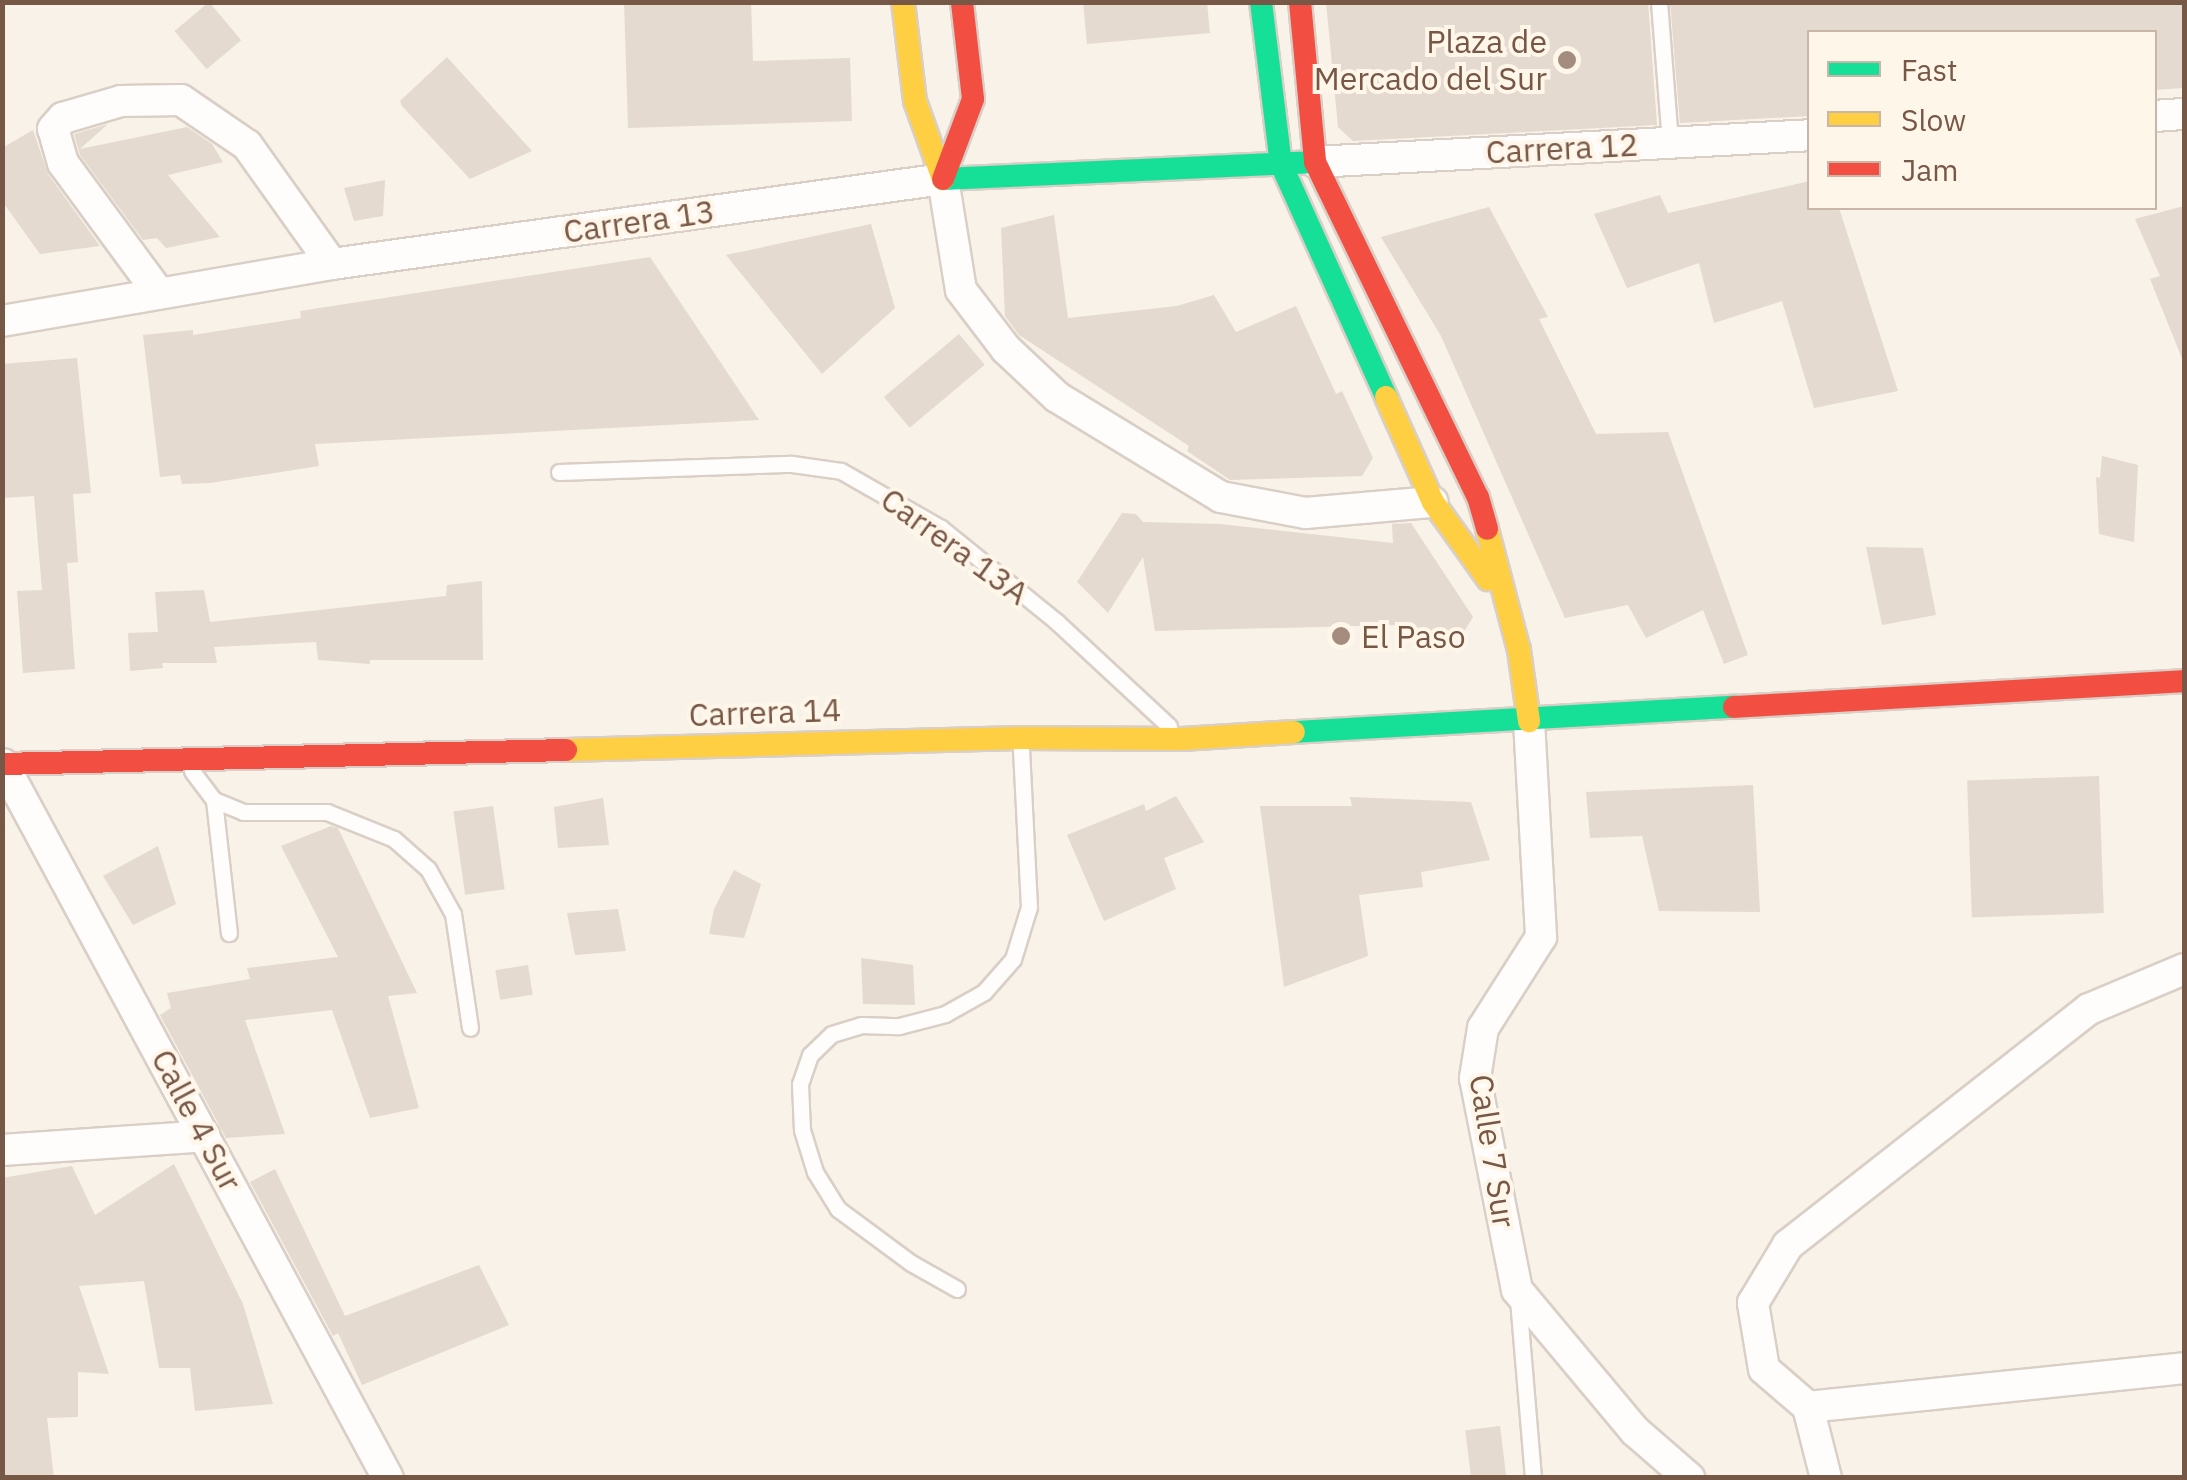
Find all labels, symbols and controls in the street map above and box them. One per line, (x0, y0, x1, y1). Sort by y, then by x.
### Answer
place label: Plaza de Mercado del Sur (1314, 23, 1547, 98)
legend (1807, 30, 2157, 210)
marker: Plaza de Mercado del Sur (1556, 49, 1578, 71)
text: Fast (1901, 50, 1958, 89)
text: Slow (1901, 100, 1966, 139)
street label: Carrera 12 (1485, 125, 1639, 171)
text: Jam (1901, 150, 1959, 189)
street label: Carrera 13 (561, 191, 717, 251)
street label: Carrera 13A (874, 480, 1036, 612)
place label: El Paso (1361, 617, 1466, 655)
marker: El Paso (1330, 625, 1352, 647)
street label: Carrera 14 (688, 690, 842, 734)
street label: Calle 4 Sur (144, 1043, 250, 1197)
street label: Calle 7 Sur (1462, 1072, 1524, 1230)

